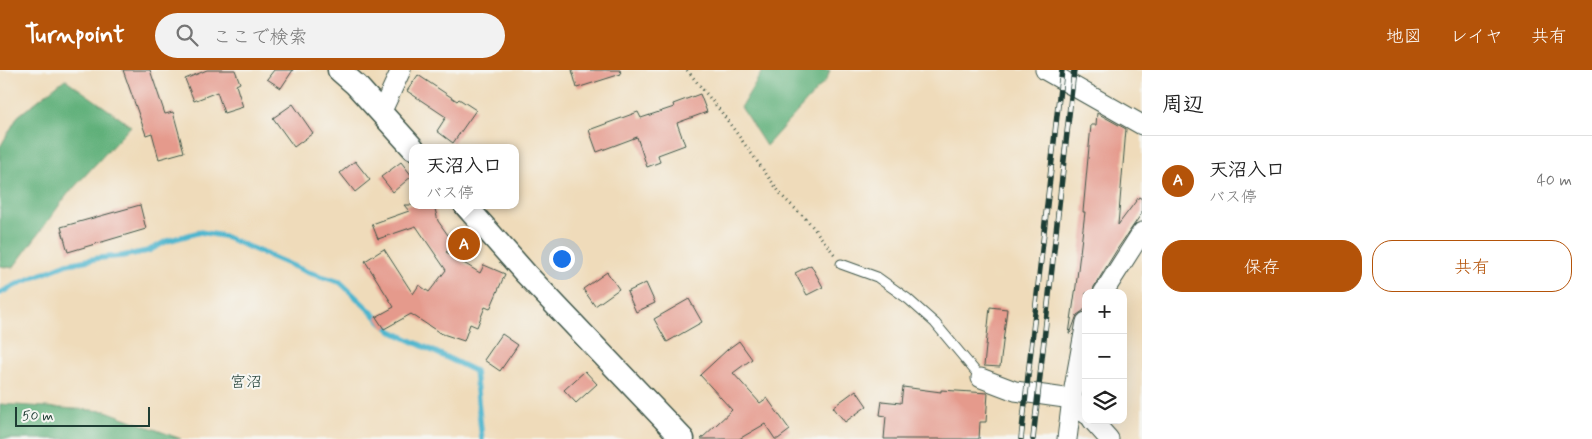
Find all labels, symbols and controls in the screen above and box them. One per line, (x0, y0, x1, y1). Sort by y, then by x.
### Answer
search box (155, 13, 505, 58)
text: Turnpoint (25, 20, 125, 51)
icon: search (173, 21, 201, 49)
text: ここで検索 (213, 25, 308, 50)
text: 地図 (1386, 25, 1422, 49)
text: レイヤ (1450, 25, 1503, 49)
text: 共有 (1531, 25, 1567, 49)
text: 周辺 (1162, 91, 1204, 119)
popup (409, 144, 519, 209)
text: 天沼入口 (426, 154, 502, 179)
text: 天沼入口 (1209, 158, 1285, 183)
text: A (1173, 170, 1183, 191)
text: 40 m (1536, 170, 1572, 191)
text: バス停 (426, 183, 474, 204)
text: バス停 (1209, 187, 1257, 208)
pin: A (448, 225, 480, 263)
button: 保存 (1162, 240, 1362, 292)
button: 共有 (1372, 240, 1572, 292)
your location (549, 246, 575, 272)
map controls (1082, 289, 1127, 424)
button: + (1082, 289, 1127, 334)
button: − (1082, 334, 1127, 379)
district label: 宮沼 (230, 372, 262, 393)
button: layers (1082, 379, 1127, 424)
scale bar (15, 404, 150, 427)
text: 50 m (22, 407, 53, 425)

